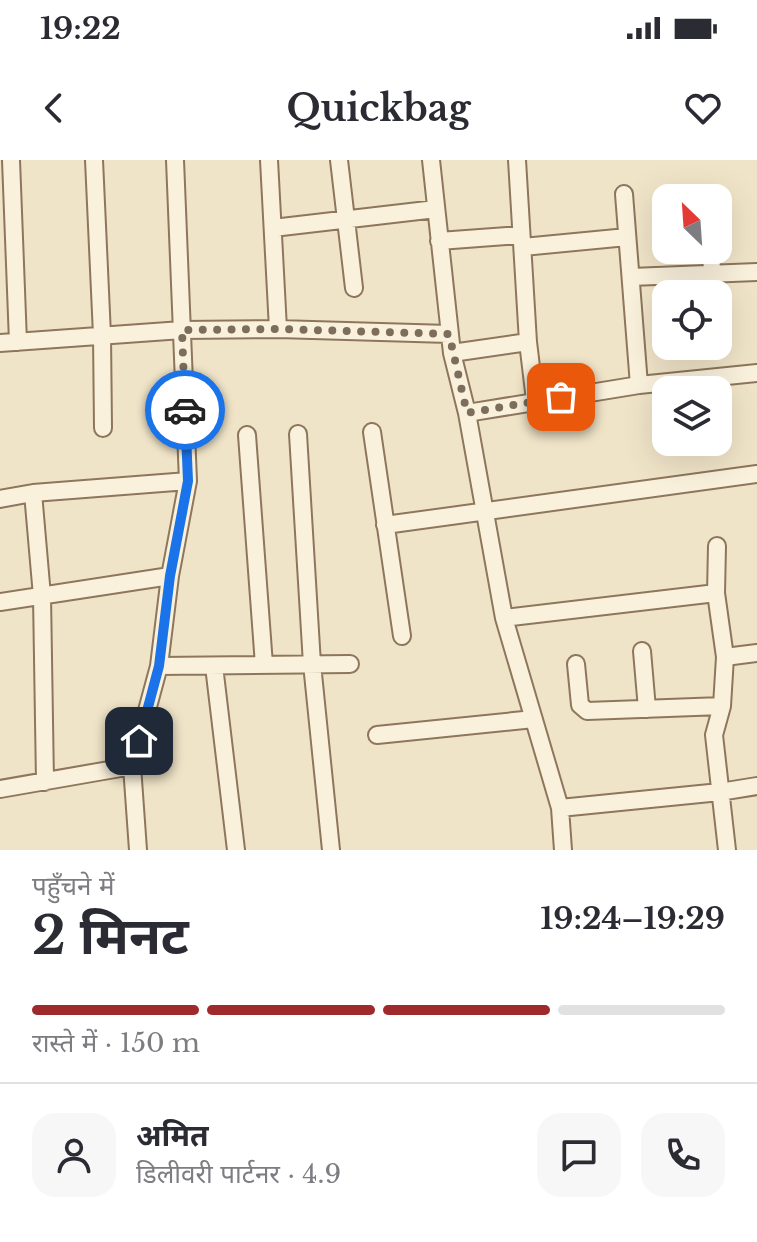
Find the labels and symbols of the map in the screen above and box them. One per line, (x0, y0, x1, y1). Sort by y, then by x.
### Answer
north arrow (652, 184, 732, 264)
pin (527, 363, 595, 431)
courier (145, 370, 225, 450)
pin (105, 707, 173, 775)

